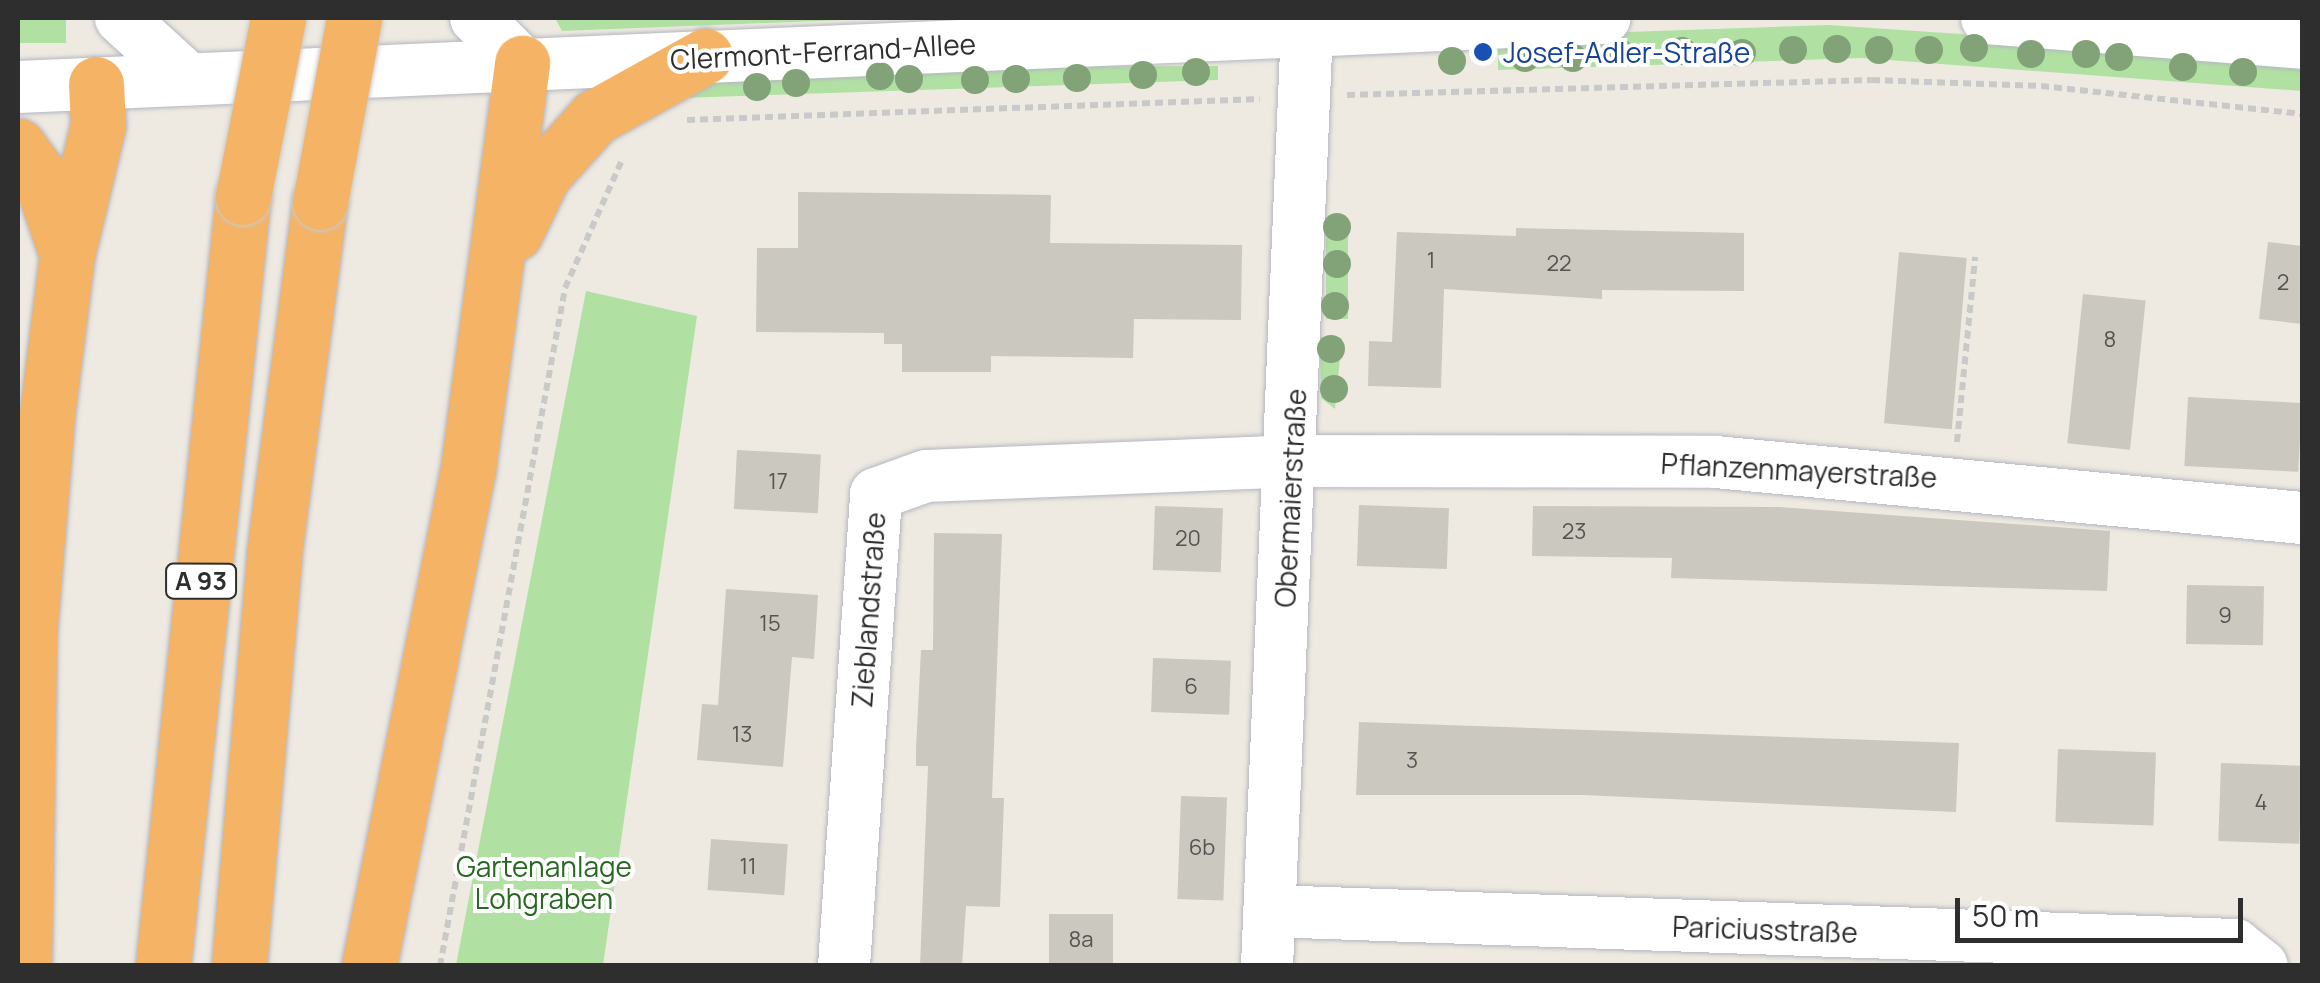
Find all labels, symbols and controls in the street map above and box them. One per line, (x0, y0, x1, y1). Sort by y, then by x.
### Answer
street label: Clermont-Ferrand-Allee (669, 26, 977, 76)
place label: Josef-Adler-Straße (1503, 35, 1750, 69)
marker: Josef-Adler-Straße (1472, 41, 1494, 63)
house number: 1 (1427, 248, 1435, 274)
house number: 22 (1546, 251, 1572, 277)
house number: 2 (2277, 270, 2289, 296)
house number: 8 (2104, 327, 2116, 353)
street label: Obermaierstraße (1267, 388, 1313, 608)
street label: Pflanzenmayerstraße (1660, 446, 1938, 494)
house number: 17 (768, 469, 788, 495)
street label: Zieblandstraße (844, 511, 892, 709)
house number: 23 (1562, 519, 1586, 545)
house number: 20 (1175, 526, 1201, 552)
road number: A 93 (164, 561, 238, 601)
house number: 9 (2218, 603, 2232, 629)
house number: 15 (759, 611, 781, 637)
house number: 6 (1184, 674, 1198, 700)
house number: 13 (732, 722, 752, 748)
house number: 3 (1406, 748, 1418, 774)
house number: 4 (2255, 790, 2267, 816)
house number: 6b (1189, 835, 1215, 861)
park label: Gartenanlage Lohgraben (456, 849, 632, 915)
house number: 11 (739, 854, 757, 880)
scale bar (1960, 878, 2248, 940)
text: 50 m (1972, 895, 2039, 936)
street label: Pariciusstraße (1672, 909, 1858, 949)
house number: 8a (1069, 927, 1093, 953)

